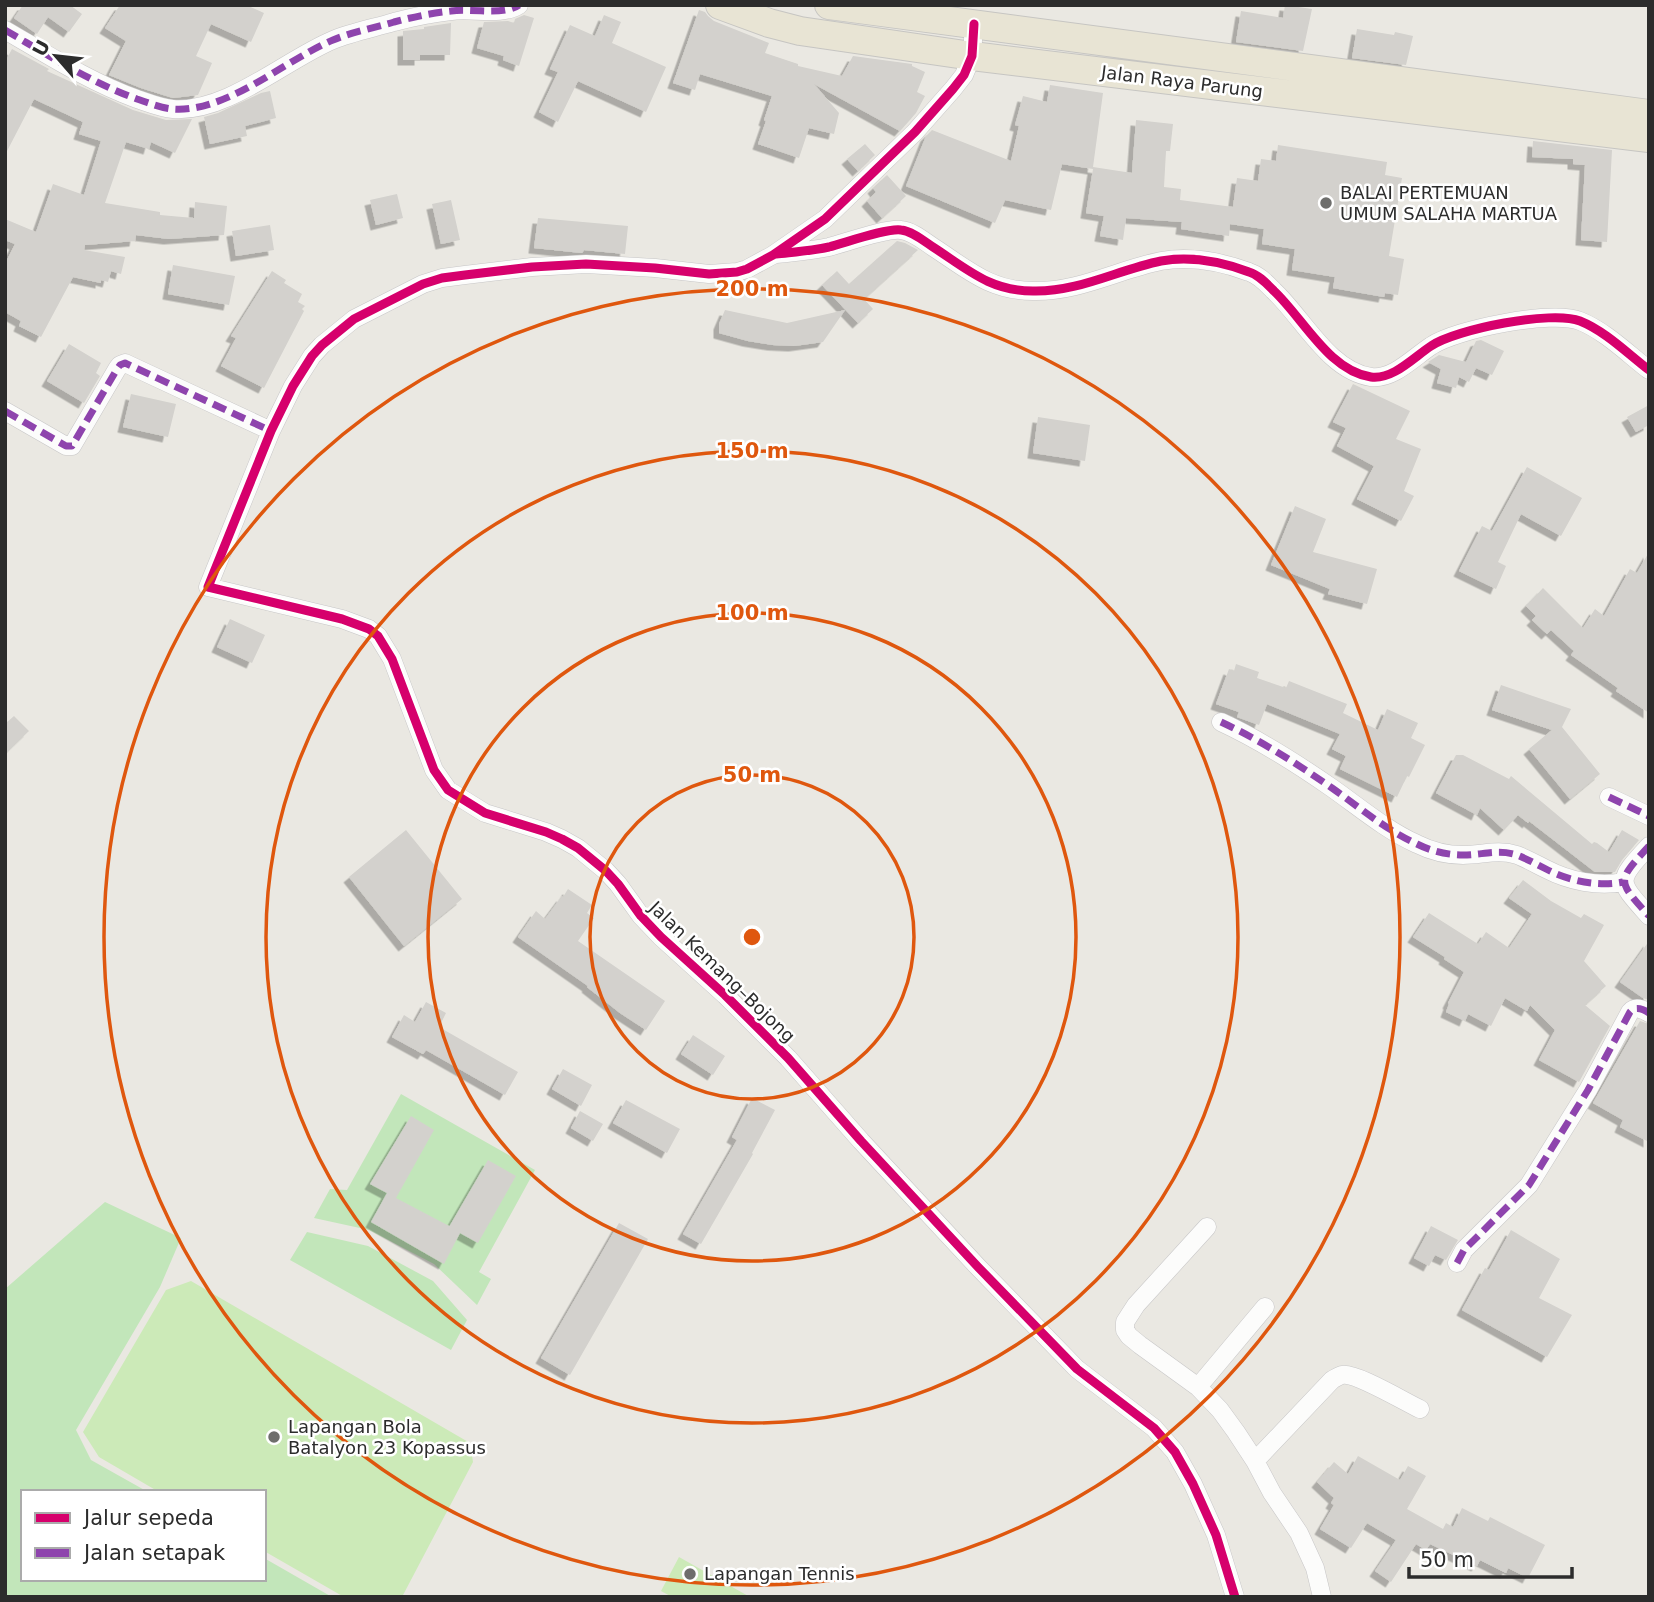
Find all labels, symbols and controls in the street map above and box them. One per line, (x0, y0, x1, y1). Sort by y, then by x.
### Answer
north arrow (21, 21, 91, 91)
text: U (28, 36, 54, 60)
street label: Jalan Raya Parung (1099, 61, 1264, 102)
place label: BALAI PERTEMUAN UMUM SALAHA MARTUA (1340, 182, 1558, 224)
marker: BALAI PERTEMUAN UMUM SALAHA MARTUA (1318, 195, 1334, 211)
text: 200 m (715, 277, 789, 301)
text: 150 m (715, 439, 789, 463)
text: 100 m (715, 601, 789, 625)
text: 50 m (723, 763, 781, 787)
street label: Jalan Kemang–Bojong (645, 896, 799, 1047)
centre of rings (740, 925, 764, 949)
place label: Lapangan Bola Batalyon 23 Kopassus (288, 1416, 486, 1458)
marker: Lapangan Bola Batalyon 23 Kopassus (266, 1429, 282, 1445)
legend (21, 1490, 266, 1581)
text: Jalur sepeda (82, 1506, 214, 1530)
scale bar (1409, 1536, 1572, 1580)
text: Jalan setapak (82, 1541, 226, 1565)
text: 50 m (1420, 1548, 1474, 1572)
place label: Lapangan Tennis (704, 1563, 855, 1584)
marker: Lapangan Tennis (682, 1566, 698, 1582)

